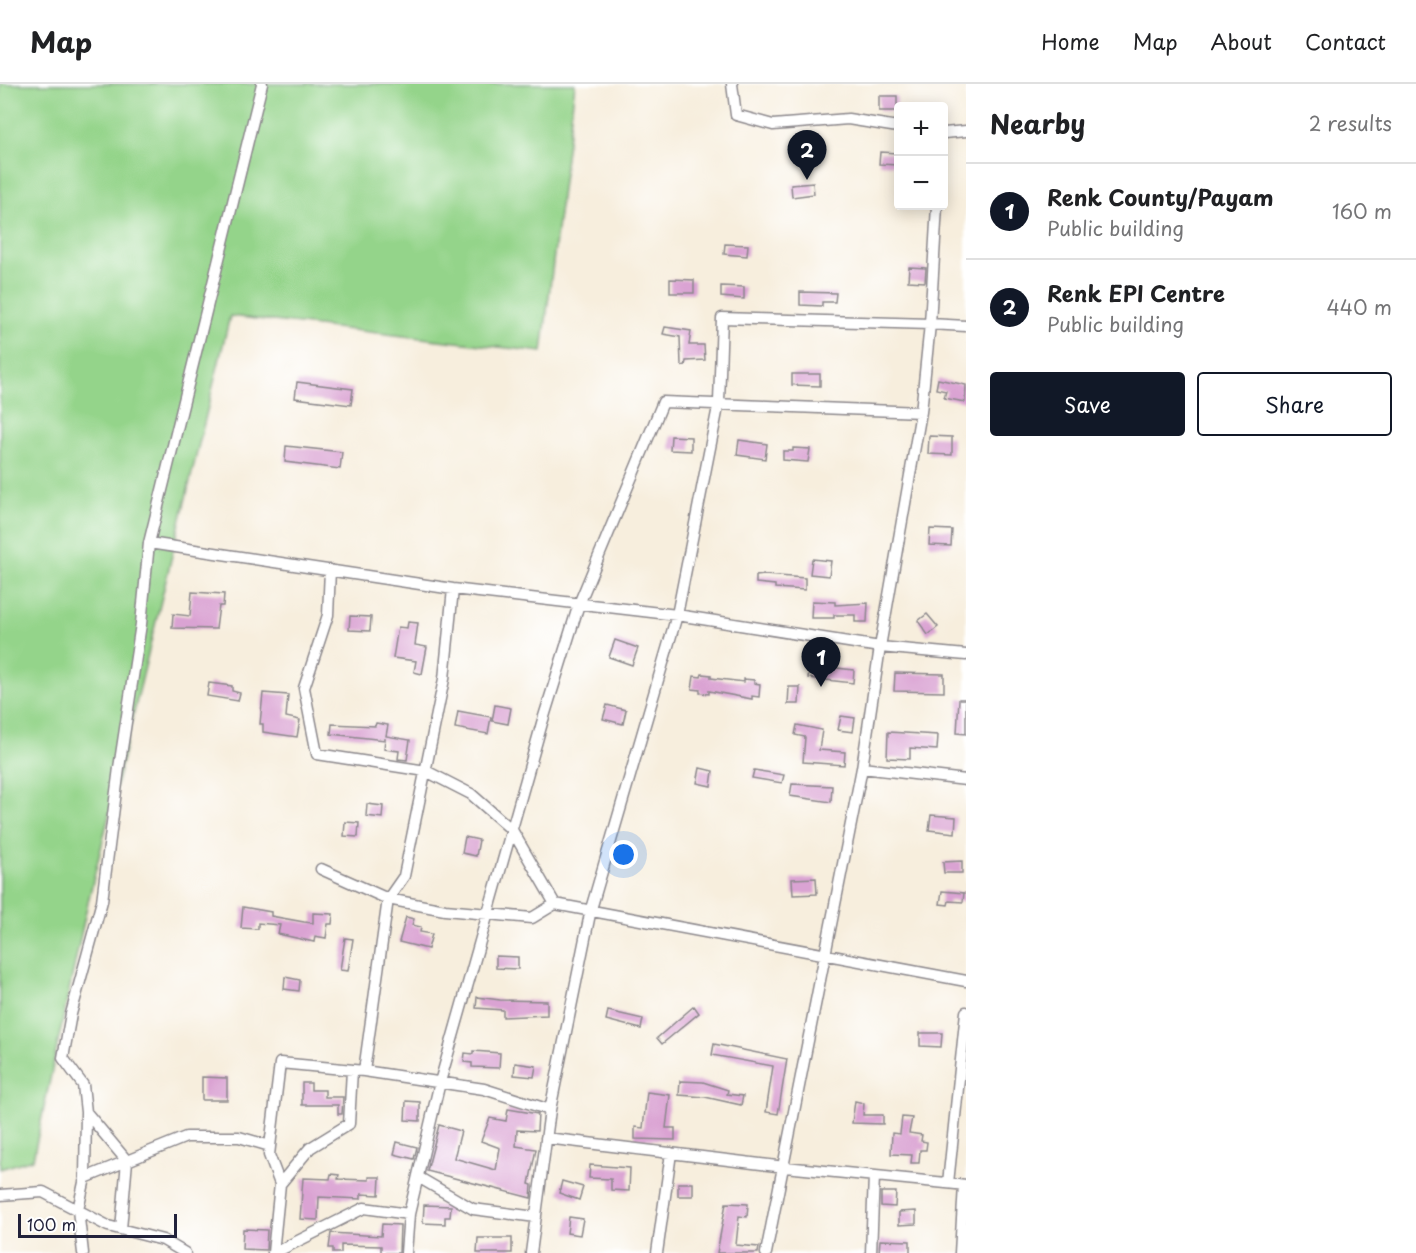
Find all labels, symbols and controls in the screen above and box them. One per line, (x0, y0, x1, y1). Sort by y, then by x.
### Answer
text: Map (30, 20, 92, 63)
text: Home (1041, 25, 1100, 57)
text: Map (1133, 25, 1178, 57)
text: About (1211, 25, 1272, 57)
text: Contact (1305, 25, 1386, 57)
map controls (894, 102, 948, 210)
button: + (894, 102, 948, 156)
text: Nearby (990, 104, 1085, 143)
text: 2 results (1309, 108, 1392, 138)
pin: 2 (788, 130, 826, 180)
button: − (894, 156, 948, 210)
text: Renk County/Payam (1047, 180, 1274, 213)
text: 1 (1005, 196, 1014, 226)
text: 160 m (1332, 196, 1392, 226)
text: Public building (1047, 213, 1184, 243)
text: Renk EPI Centre (1047, 276, 1225, 309)
text: 2 (1002, 292, 1017, 322)
text: 440 m (1327, 292, 1392, 322)
text: Public building (1047, 309, 1184, 339)
button: Save (990, 372, 1185, 436)
button: Share (1197, 372, 1392, 436)
pin: 1 (802, 638, 840, 687)
your location (609, 840, 638, 869)
scale bar (18, 1211, 177, 1238)
text: 100 m (27, 1212, 76, 1236)

